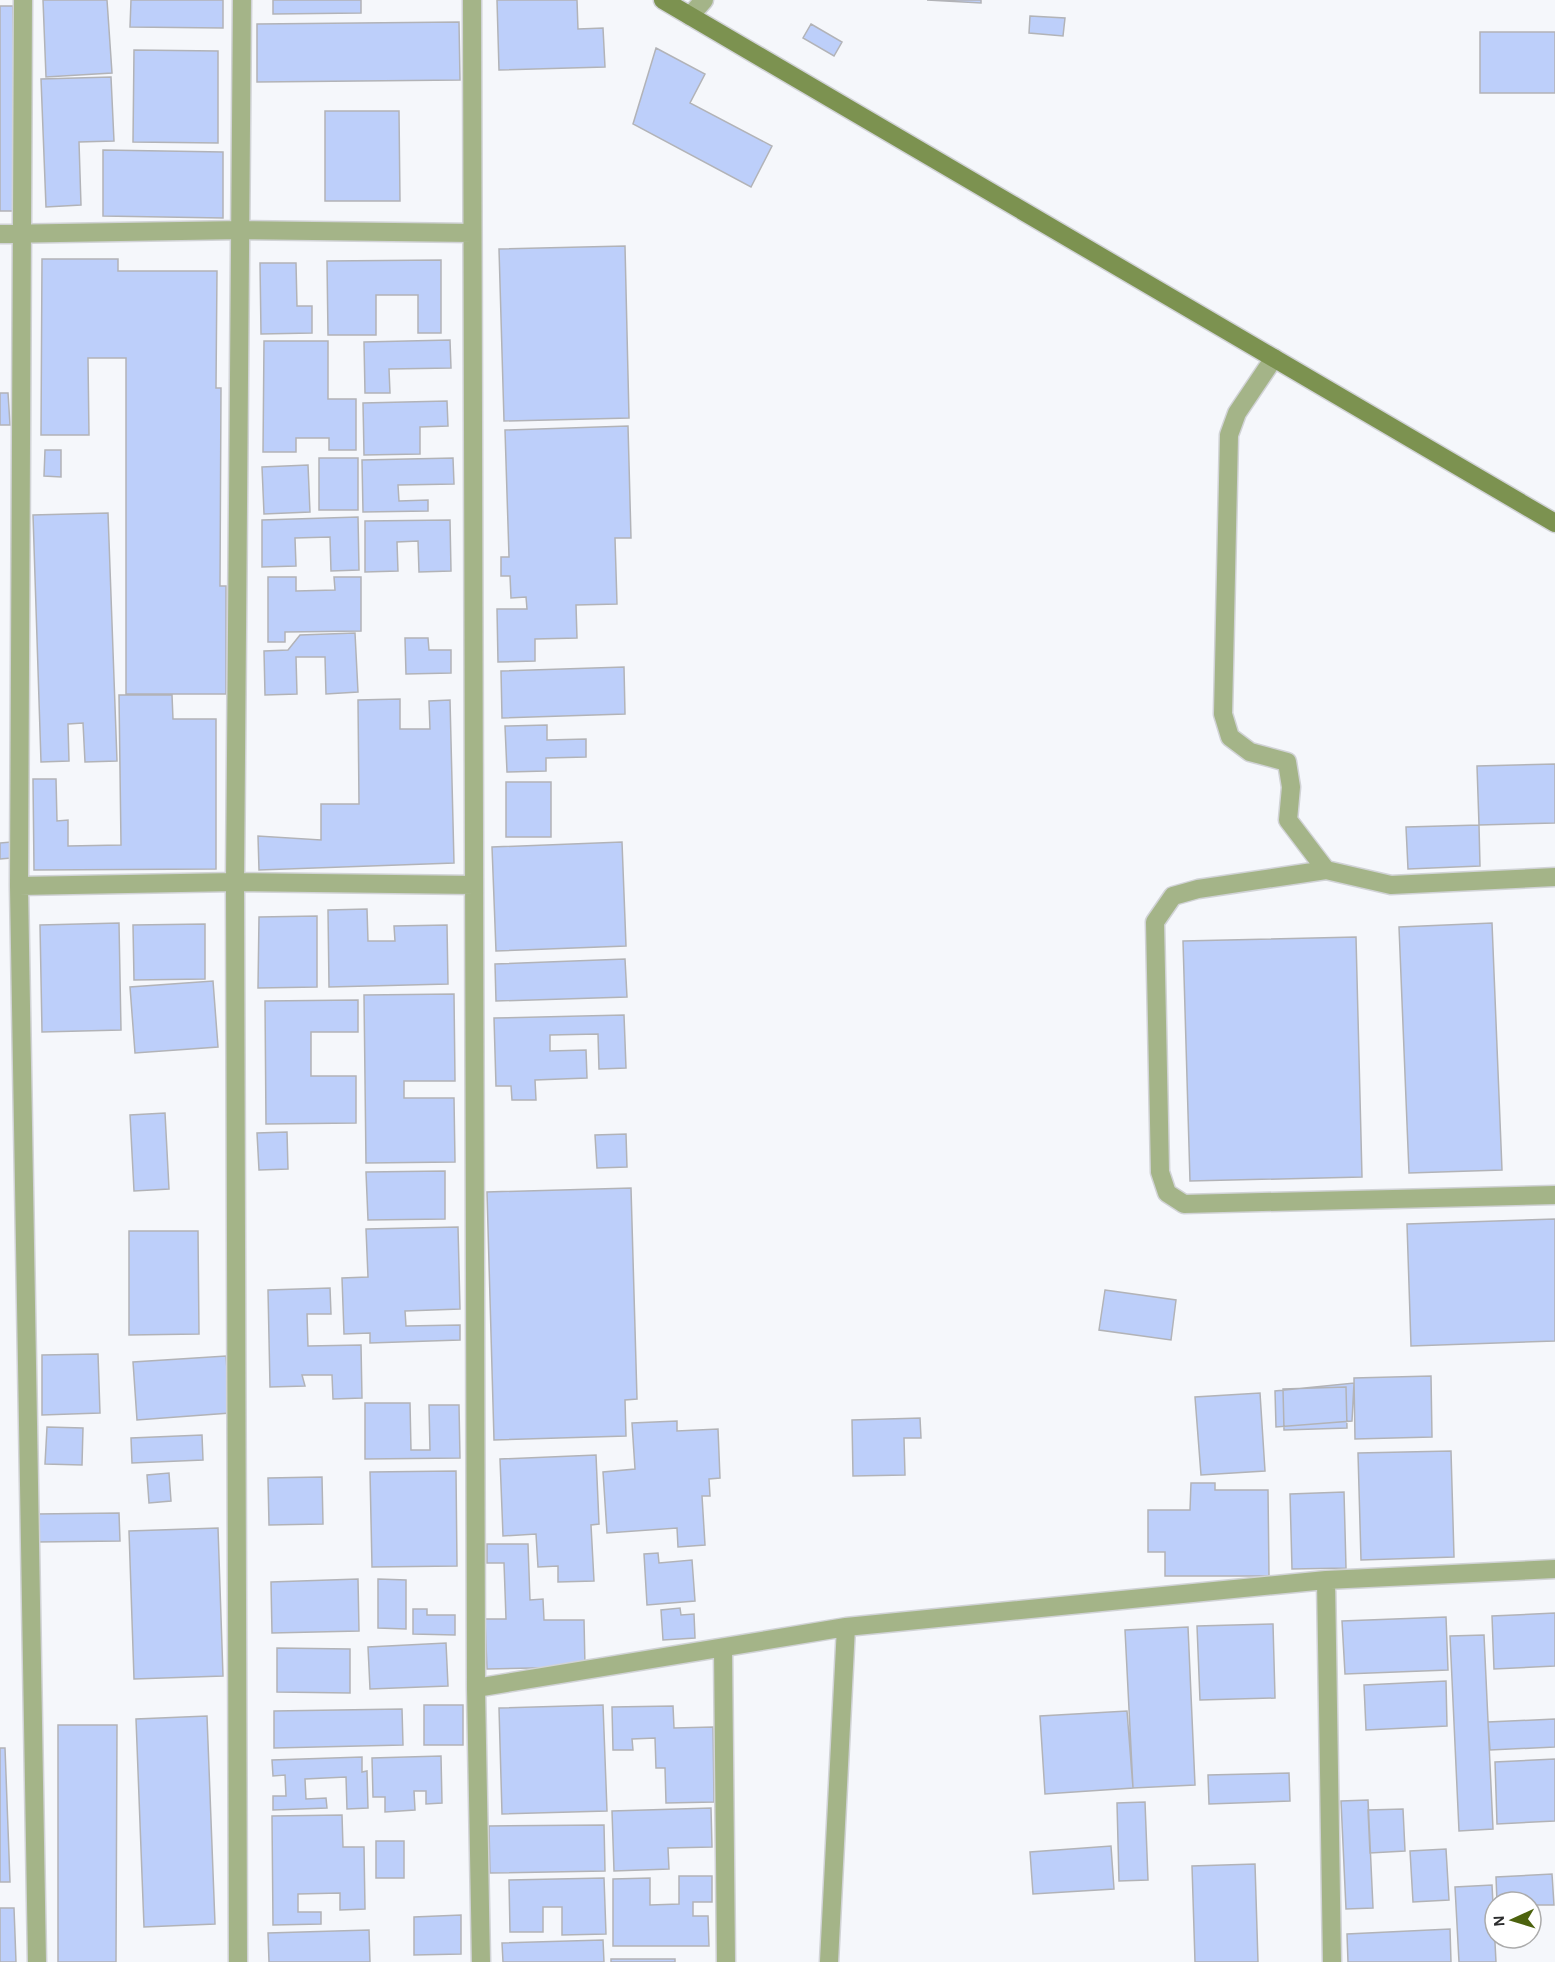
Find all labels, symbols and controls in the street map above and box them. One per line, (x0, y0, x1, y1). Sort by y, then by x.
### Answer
north arrow (1483, 1890, 1543, 1950)
text: N (1491, 1915, 1507, 1927)

